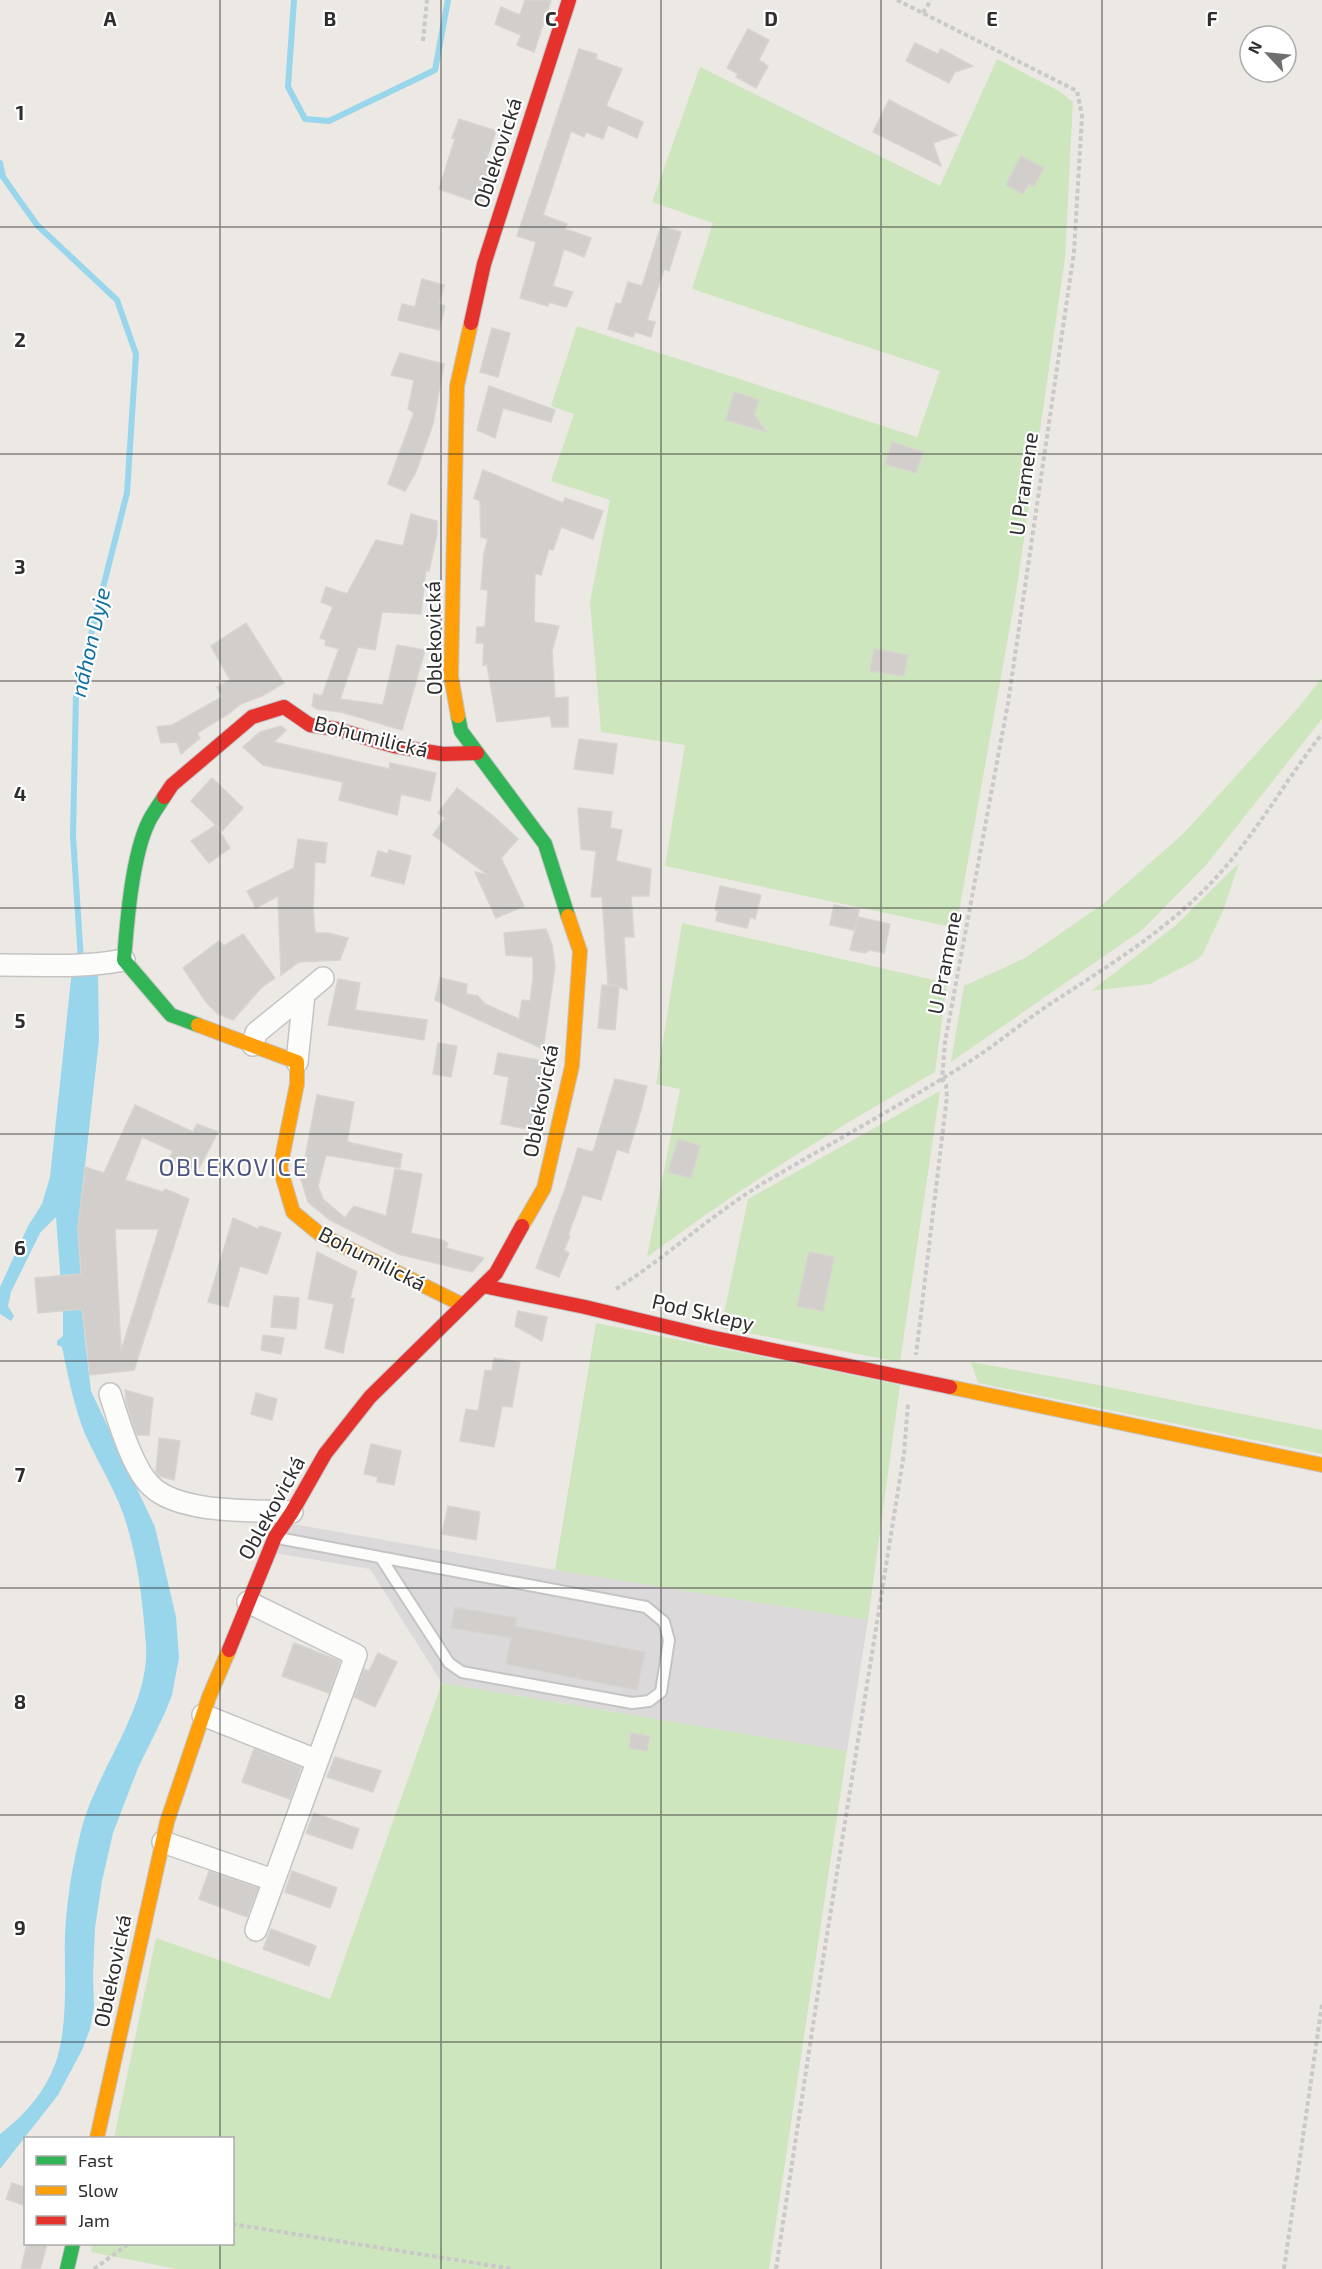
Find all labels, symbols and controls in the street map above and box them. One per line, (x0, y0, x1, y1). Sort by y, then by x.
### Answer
text: A (103, 6, 117, 30)
text: B (324, 6, 336, 30)
text: C (545, 6, 557, 30)
text: D (764, 6, 778, 30)
text: E (986, 6, 998, 30)
text: F (1206, 6, 1218, 30)
north arrow (1238, 24, 1298, 84)
text: N (1243, 38, 1265, 57)
street label: Oblekovická (467, 94, 526, 211)
text: 1 (16, 100, 24, 124)
text: 2 (14, 327, 26, 351)
street label: U Pramene (1003, 430, 1042, 537)
text: 3 (14, 554, 26, 578)
street label: Oblekovická (419, 581, 446, 695)
water label: náhon Dyje (64, 584, 115, 699)
street label: Bohumilická (312, 709, 431, 762)
text: 4 (14, 781, 27, 805)
street label: U Pramene (921, 909, 966, 1016)
text: 5 (14, 1008, 26, 1032)
street label: Oblekovická (516, 1042, 563, 1159)
district label: OBLEKOVICE (158, 1152, 308, 1181)
street label: Bohumilická (315, 1220, 430, 1295)
text: 6 (14, 1235, 26, 1259)
street label: Pod Sklepy (650, 1288, 757, 1335)
street label: Oblekovická (232, 1451, 309, 1563)
text: 7 (15, 1462, 26, 1486)
text: 8 (14, 1689, 26, 1713)
street label: Oblekovická (87, 1912, 136, 2029)
text: 9 (14, 1915, 26, 1939)
legend (24, 2137, 234, 2245)
text: Fast (78, 2149, 113, 2171)
text: Slow (78, 2179, 119, 2201)
text: Jam (78, 2209, 110, 2231)

